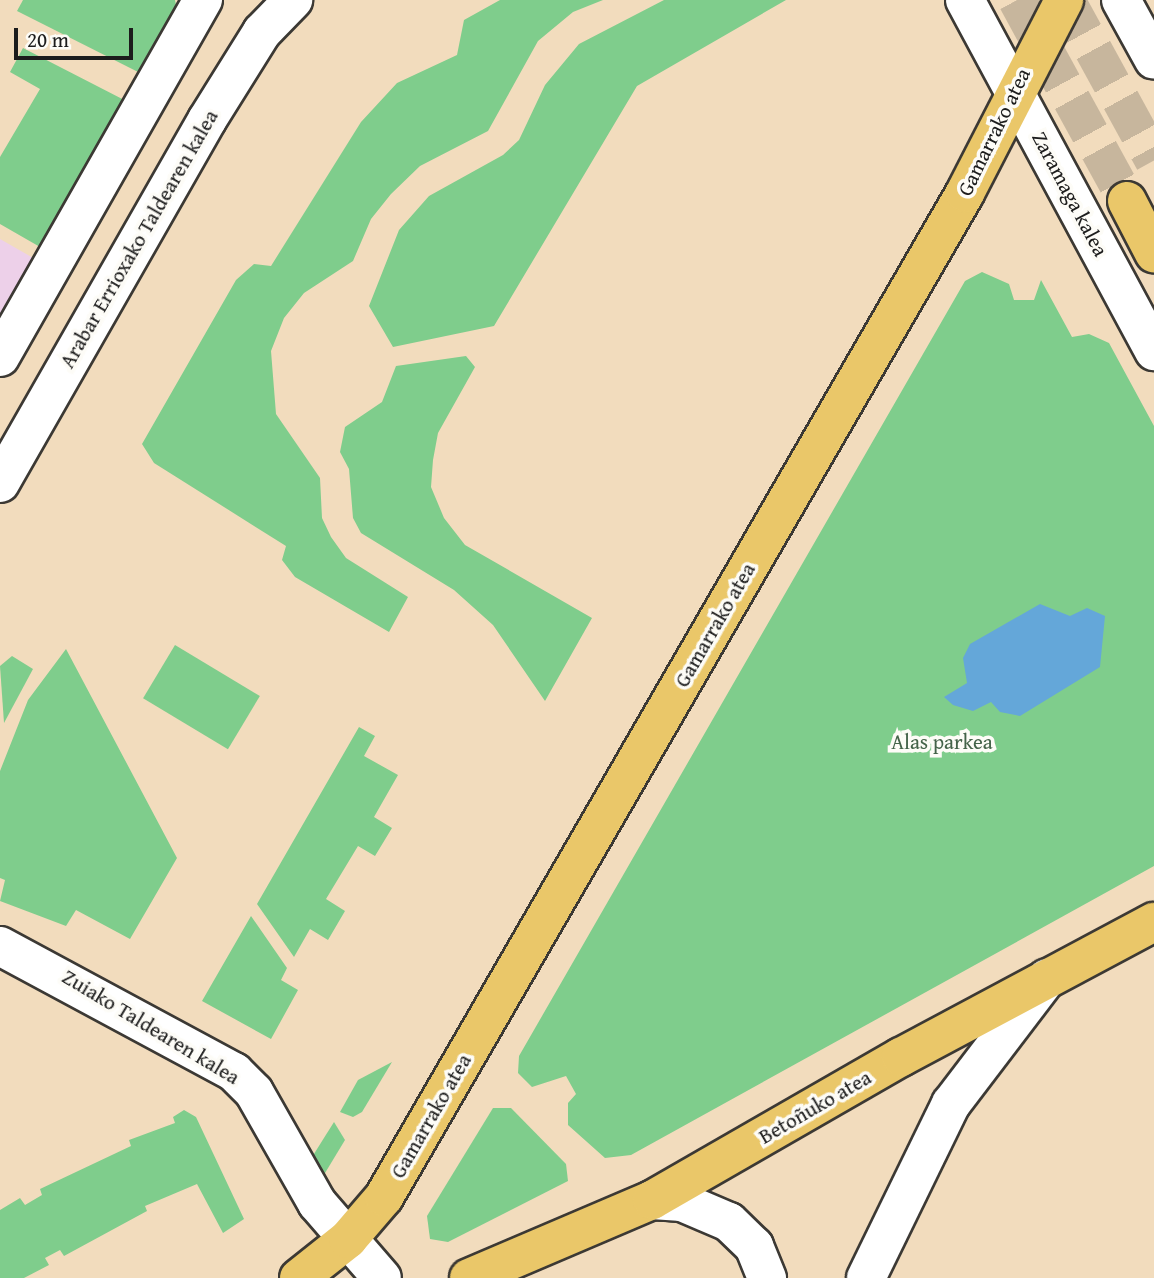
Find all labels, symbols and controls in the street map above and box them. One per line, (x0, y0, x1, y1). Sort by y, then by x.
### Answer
scale bar (18, 14, 136, 58)
text: 20 m (27, 24, 69, 55)
street label: Gamarrako atea (952, 64, 1036, 200)
street label: Arabar Errioxako Taldearen kalea (55, 105, 223, 373)
street label: Zaramaga kalea (1027, 127, 1113, 261)
street label: Gamarrako atea (669, 558, 761, 692)
park label: Alas parkea (891, 729, 993, 755)
street label: Zuiako Taldearen kalea (58, 964, 244, 1090)
street label: Gamarrako atea (385, 1049, 477, 1183)
street label: Betoñuko atea (754, 1065, 876, 1149)

